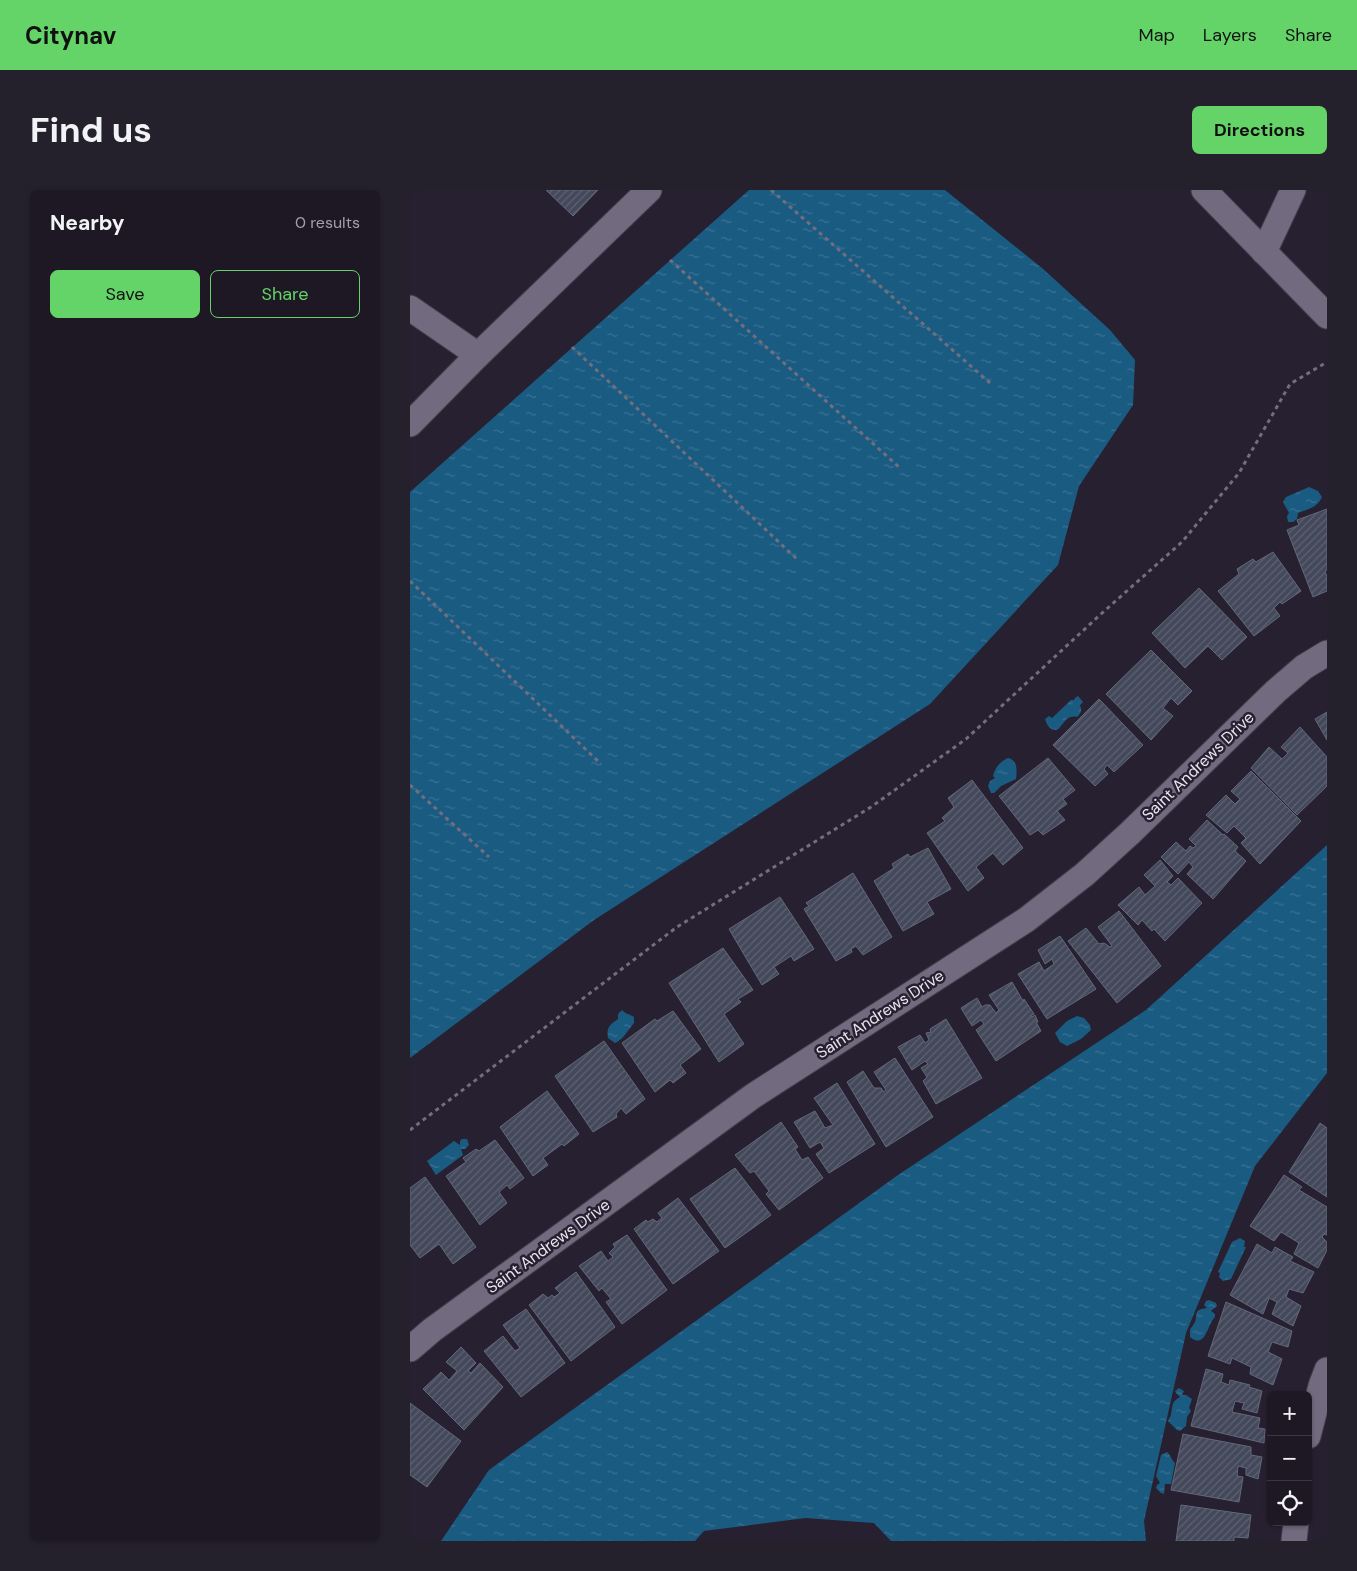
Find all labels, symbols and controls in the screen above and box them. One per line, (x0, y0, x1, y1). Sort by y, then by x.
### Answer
text: Citynav (25, 20, 116, 51)
text: Map (1139, 23, 1175, 47)
text: Layers (1203, 23, 1257, 47)
text: Share (1285, 23, 1332, 47)
button: Directions (1192, 106, 1327, 154)
text: Find us (30, 107, 152, 153)
text: Nearby (50, 209, 124, 237)
text: 0 results (295, 212, 360, 233)
button: Save (50, 270, 200, 318)
button: Share (210, 270, 360, 318)
street label: Saint Andrews Drive (1137, 707, 1259, 825)
street label: Saint Andrews Drive (812, 965, 948, 1063)
street label: Saint Andrews Drive (482, 1194, 614, 1298)
map controls (1267, 1391, 1312, 1526)
button: + (1267, 1391, 1312, 1436)
button: − (1267, 1436, 1312, 1481)
button: locate (1267, 1481, 1312, 1526)

